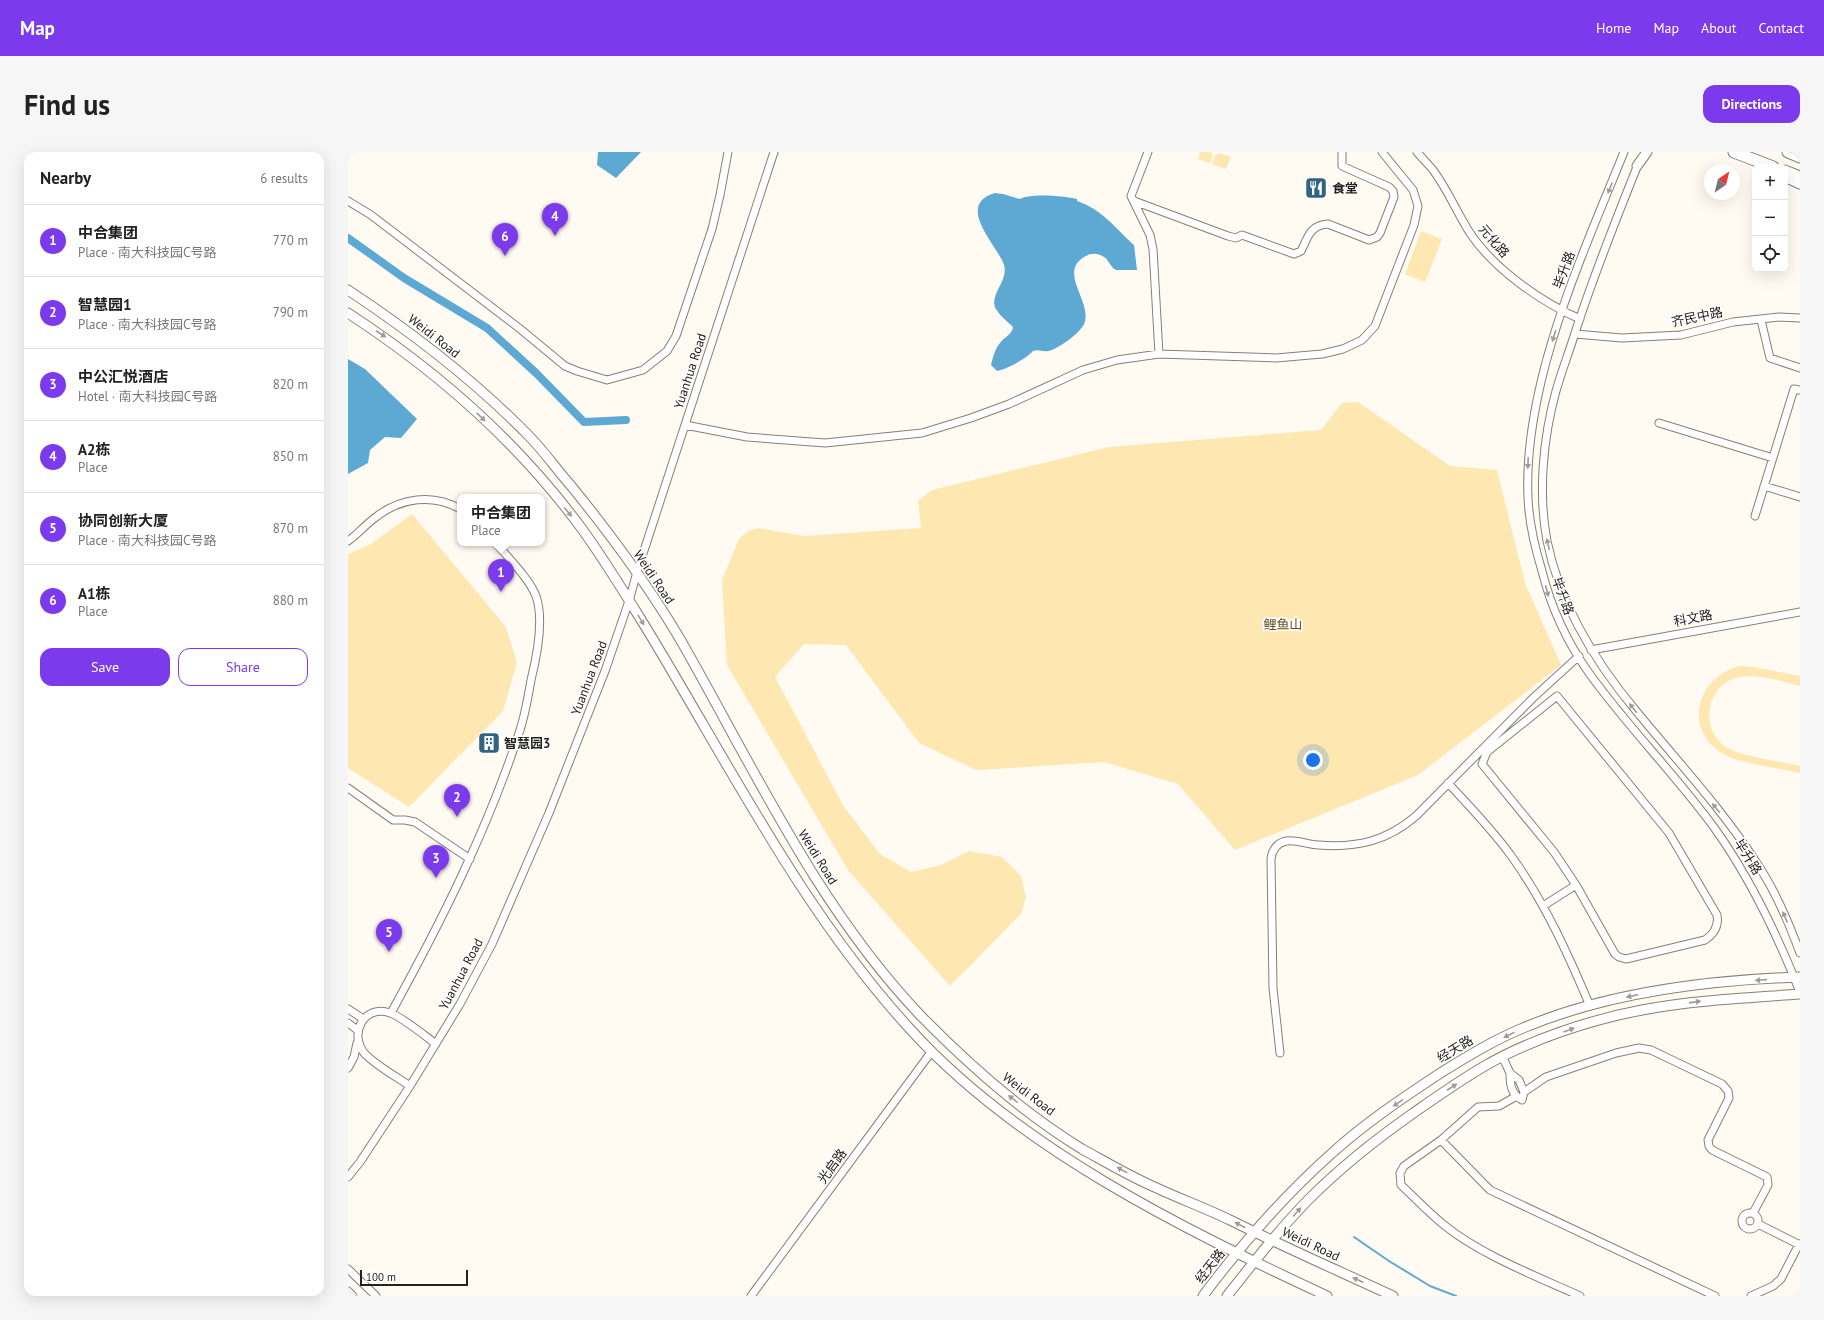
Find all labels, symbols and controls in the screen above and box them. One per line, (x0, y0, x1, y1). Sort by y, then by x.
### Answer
text: Map (20, 16, 55, 40)
text: Home (1596, 19, 1631, 37)
text: Map (1653, 19, 1679, 37)
text: About (1701, 19, 1737, 37)
text: Contact (1759, 19, 1804, 37)
button: Directions (1703, 85, 1800, 123)
text: Find us (24, 86, 110, 123)
north arrow (1704, 164, 1740, 200)
map controls (1752, 164, 1788, 272)
button: + (1752, 164, 1788, 200)
text: Nearby (40, 167, 91, 189)
text: 6 results (260, 170, 308, 187)
restaurant icon: 食堂 (1303, 175, 1329, 201)
place label: 食堂 (1332, 180, 1358, 197)
one-way arrow (1606, 183, 1612, 195)
button: − (1752, 200, 1788, 236)
pin: 4 (542, 203, 568, 236)
street label: 元化路 (1475, 221, 1513, 261)
text: 中合集团 (78, 223, 138, 242)
pin: 6 (492, 223, 518, 256)
text: 1 (49, 232, 57, 249)
text: 770 m (273, 232, 308, 249)
button: locate (1752, 236, 1788, 272)
text: Place · 南大科技园C号路 (78, 244, 217, 261)
street label: 毕升路 (1549, 249, 1579, 291)
text: 智慧园1 (78, 295, 132, 314)
street label: 齐民中路 (1670, 303, 1724, 331)
text: 2 (49, 304, 57, 321)
text: 790 m (273, 304, 308, 321)
street label: Weidi Road (404, 310, 464, 362)
text: Place · 南大科技园C号路 (78, 316, 217, 333)
one-way arrow (375, 330, 386, 338)
one-way arrow (1551, 330, 1557, 342)
street label: Yuanhua Road (670, 331, 710, 411)
text: 中公汇悦酒店 (78, 367, 168, 386)
text: 3 (49, 376, 57, 393)
text: 820 m (273, 376, 308, 393)
text: Hotel · 南大科技园C号路 (78, 388, 217, 405)
one-way arrow (476, 412, 486, 421)
text: A2栋 (78, 440, 111, 459)
text: 4 (49, 448, 57, 465)
text: 850 m (273, 448, 308, 465)
one-way arrow (1525, 457, 1532, 469)
text: Place (78, 459, 108, 476)
popup (457, 494, 545, 546)
text: 中合集团 (471, 503, 531, 522)
one-way arrow (564, 507, 573, 518)
text: 协同创新大厦 (78, 511, 168, 530)
text: 5 (49, 520, 57, 537)
text: 870 m (273, 520, 308, 537)
text: Place (471, 522, 501, 539)
text: Place · 南大科技园C号路 (78, 532, 217, 549)
one-way arrow (1545, 538, 1551, 550)
street label: Weidi Road (630, 547, 678, 607)
pin: 1 (488, 559, 514, 592)
street label: 毕升路 (1548, 575, 1578, 617)
text: A1栋 (78, 584, 111, 603)
one-way arrow (1544, 585, 1550, 597)
text: 6 (49, 592, 57, 609)
text: 880 m (273, 592, 308, 609)
text: Place (78, 603, 108, 620)
street label: 科文路 (1672, 606, 1714, 630)
one-way arrow (637, 615, 645, 625)
park label: 鲤鱼山 (1263, 616, 1303, 633)
street label: Yuanhua Road (567, 638, 611, 718)
button: Save (40, 648, 170, 686)
button: Share (178, 648, 308, 686)
one-way arrow (1628, 702, 1637, 713)
building icon: 智慧园3 (476, 730, 502, 756)
place label: 智慧园3 (504, 735, 550, 752)
your location (1303, 750, 1323, 770)
pin: 2 (444, 784, 470, 817)
one-way arrow (1712, 802, 1720, 813)
street label: Weidi Road (794, 826, 842, 888)
street label: 毕升路 (1730, 836, 1766, 878)
pin: 3 (423, 845, 449, 878)
one-way arrow (1782, 911, 1788, 923)
pin: 5 (376, 919, 402, 952)
street label: Yuanhua Road (435, 935, 487, 1013)
one-way arrow (1755, 977, 1767, 984)
one-way arrow (1626, 994, 1638, 1000)
one-way arrow (1689, 999, 1701, 1005)
one-way arrow (1563, 1027, 1575, 1033)
street label: 经天路 (1434, 1032, 1476, 1066)
one-way arrow (1503, 1032, 1514, 1038)
street label: Weidi Road (999, 1069, 1059, 1119)
one-way arrow (1447, 1083, 1457, 1091)
one-way arrow (1008, 1095, 1019, 1104)
one-way arrow (1392, 1098, 1403, 1107)
street label: 光启路 (814, 1145, 850, 1187)
one-way arrow (1116, 1167, 1128, 1173)
one-way arrow (1292, 1207, 1302, 1217)
one-way arrow (1234, 1222, 1245, 1229)
street label: Weidi Road (1279, 1223, 1343, 1265)
street label: 经天路 (1191, 1245, 1229, 1287)
scale bar (360, 1268, 468, 1287)
text: 100 m (366, 1270, 396, 1284)
one-way arrow (1352, 1277, 1363, 1283)

